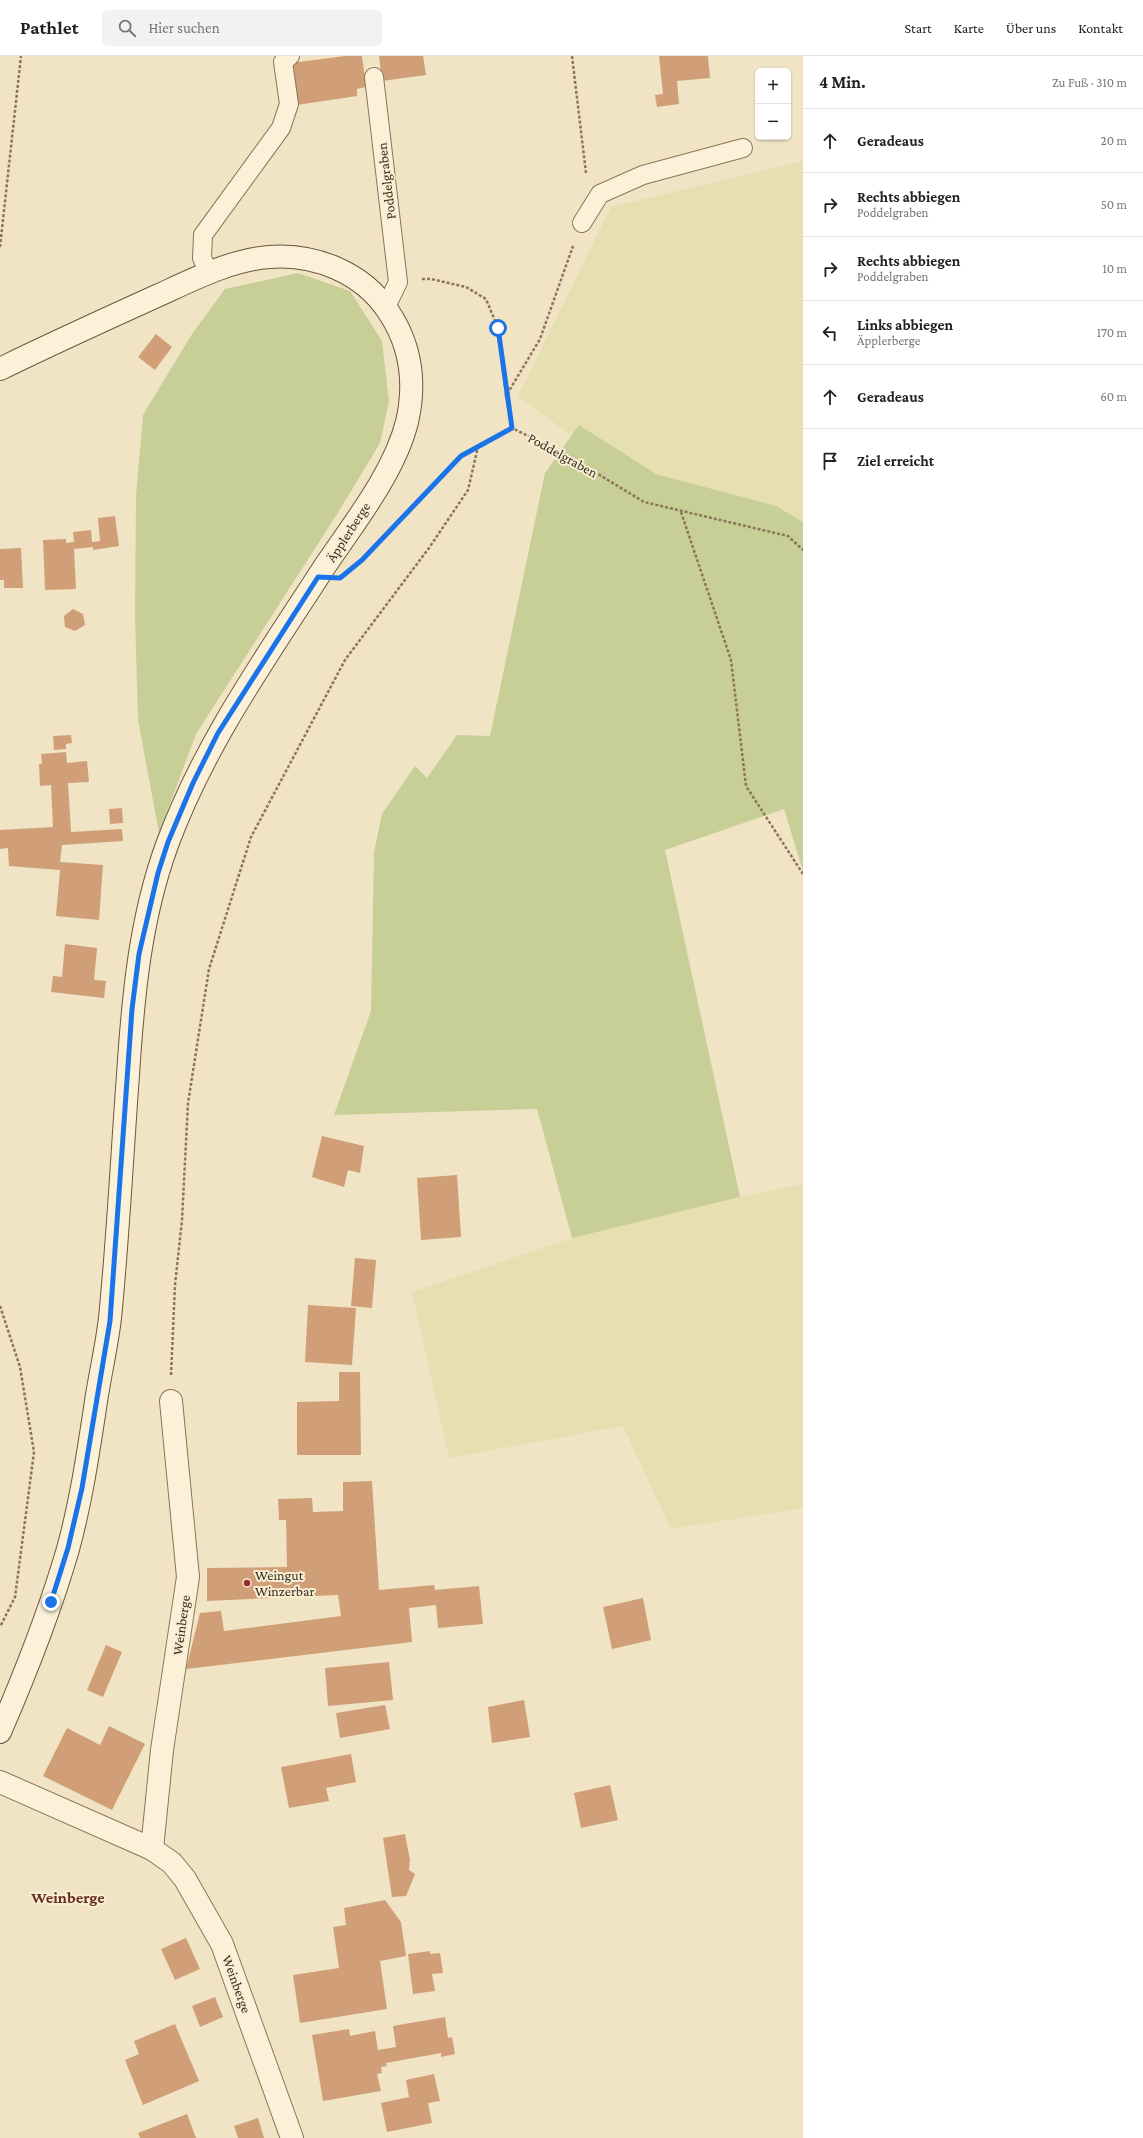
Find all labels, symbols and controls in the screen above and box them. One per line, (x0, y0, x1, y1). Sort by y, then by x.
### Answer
search box (102, 10, 382, 46)
text: Pathlet (20, 17, 78, 38)
icon: search (116, 17, 138, 39)
text: Hier suchen (148, 20, 220, 36)
text: Start (905, 20, 932, 36)
text: Karte (954, 20, 984, 36)
text: Über uns (1006, 20, 1056, 36)
text: Kontakt (1078, 20, 1123, 36)
map controls (755, 68, 791, 140)
button: + (755, 68, 791, 104)
text: 4 Min. (819, 73, 866, 92)
text: Zu Fuß · 310 m (1052, 75, 1127, 90)
button: − (755, 104, 791, 140)
icon: ahead (819, 130, 841, 152)
text: Geradeaus (857, 133, 924, 149)
text: 20 m (1101, 133, 1127, 148)
street label: Poddelgraben (373, 141, 399, 220)
text: Rechts abbiegen (857, 189, 960, 205)
icon: right (819, 194, 841, 216)
text: 50 m (1101, 197, 1127, 212)
text: Poddelgraben (857, 205, 929, 220)
text: Rechts abbiegen (857, 253, 960, 269)
icon: right (819, 258, 841, 280)
text: 10 m (1102, 261, 1127, 276)
text: Poddelgraben (857, 269, 929, 284)
text: Links abbiegen (857, 317, 953, 333)
route start (489, 319, 507, 337)
icon: left (819, 322, 841, 344)
text: 170 m (1097, 325, 1127, 340)
text: Äpplerberge (857, 333, 920, 348)
icon: ahead (819, 386, 841, 408)
text: Geradeaus (857, 389, 924, 405)
text: 60 m (1100, 389, 1127, 404)
street label: Poddelgraben (525, 429, 601, 481)
icon: arrive (819, 450, 841, 472)
text: Ziel erreicht (857, 453, 934, 469)
street label: Äpplerberge (323, 499, 373, 565)
place label: Weingut Winzerbar (255, 1567, 314, 1599)
marker: Weingut Winzerbar (242, 1578, 252, 1588)
route end (42, 1593, 60, 1611)
street label: Weinberge (169, 1594, 193, 1656)
district label: Weinberge (30, 1889, 105, 1906)
street label: Weinberge (219, 1953, 255, 2015)

